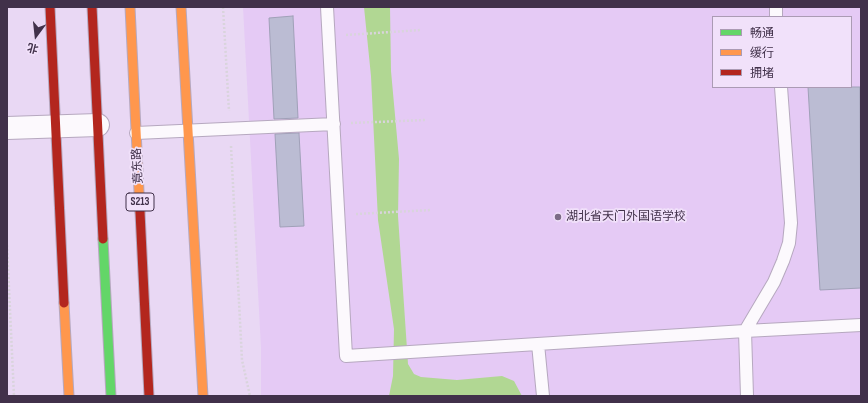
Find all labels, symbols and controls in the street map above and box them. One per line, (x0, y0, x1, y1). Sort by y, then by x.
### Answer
north arrow (16, 16, 56, 56)
legend (712, 16, 852, 88)
text: 畅通 (750, 26, 774, 41)
text: 北 (26, 40, 40, 56)
text: 缓行 (750, 46, 774, 61)
text: 拥堵 (750, 66, 774, 81)
street label: 竟东路 (130, 148, 146, 184)
road number: S213 (126, 193, 154, 211)
place label: 湖北省天门外国语学校 (566, 210, 686, 224)
marker: 湖北省天门外国语学校 (553, 212, 563, 222)

